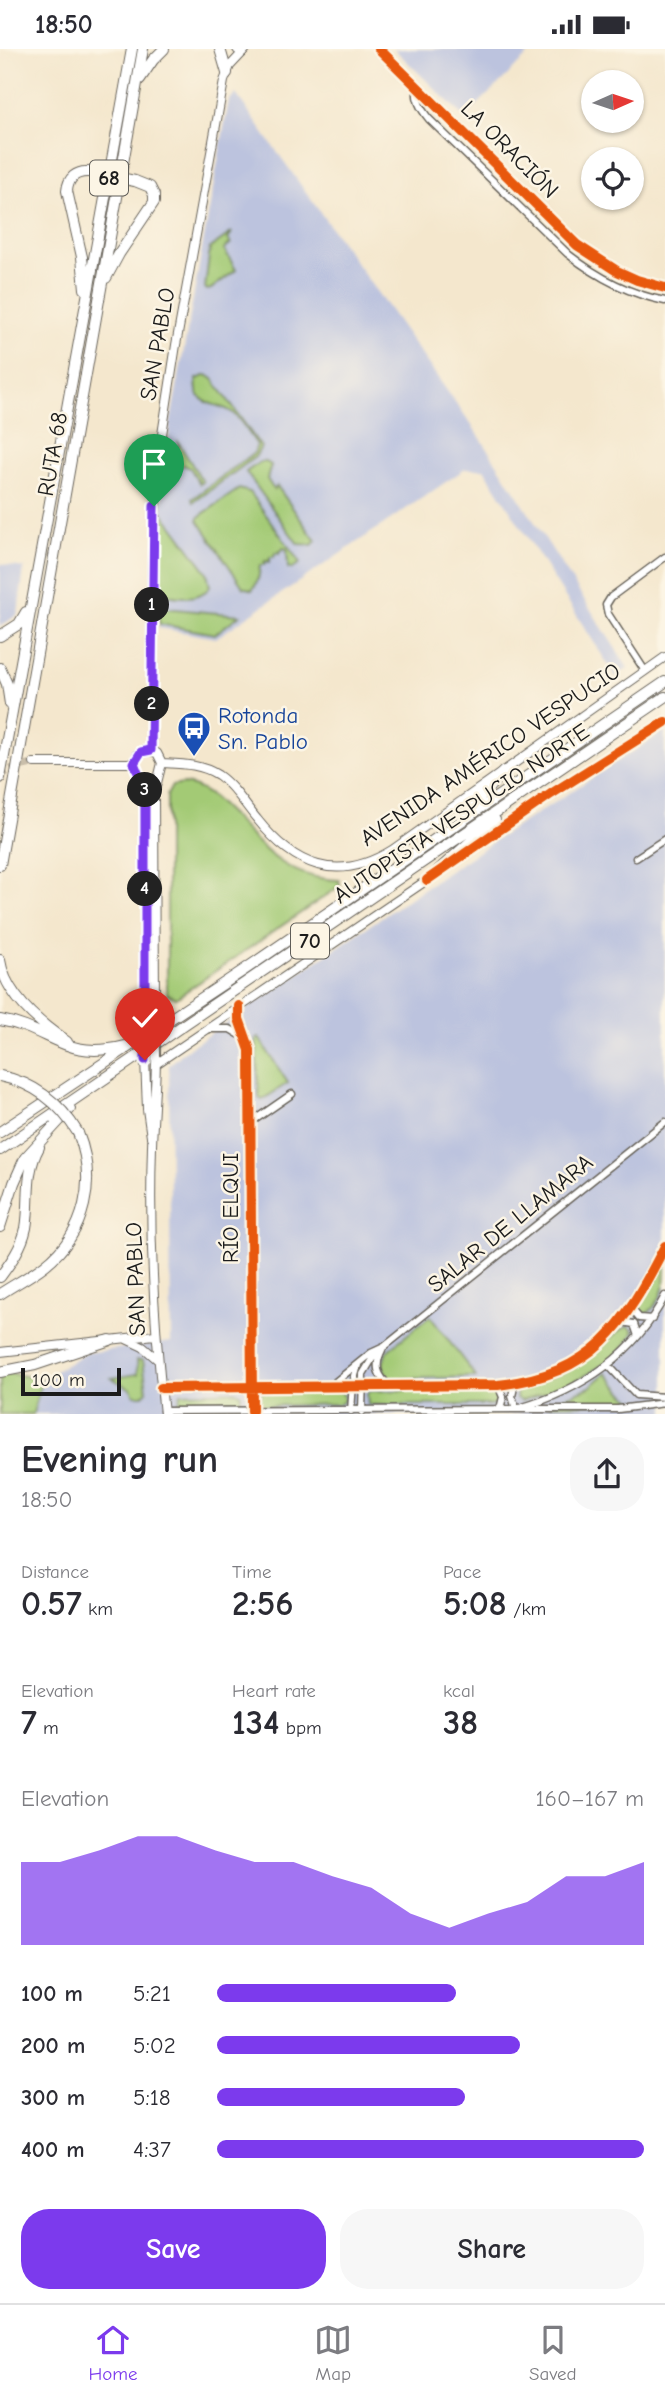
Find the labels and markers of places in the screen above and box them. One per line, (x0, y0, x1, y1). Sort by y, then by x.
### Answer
pin (124, 434, 184, 506)
pin: 1 (134, 587, 170, 623)
pin: 2 (134, 687, 170, 721)
place label: Rotonda Sn. Pablo (218, 702, 308, 755)
bus stop icon: Rotonda Sn. Pablo (175, 709, 213, 758)
pin: 3 (128, 773, 162, 807)
pin: 4 (128, 871, 162, 907)
pin (115, 988, 175, 1060)

